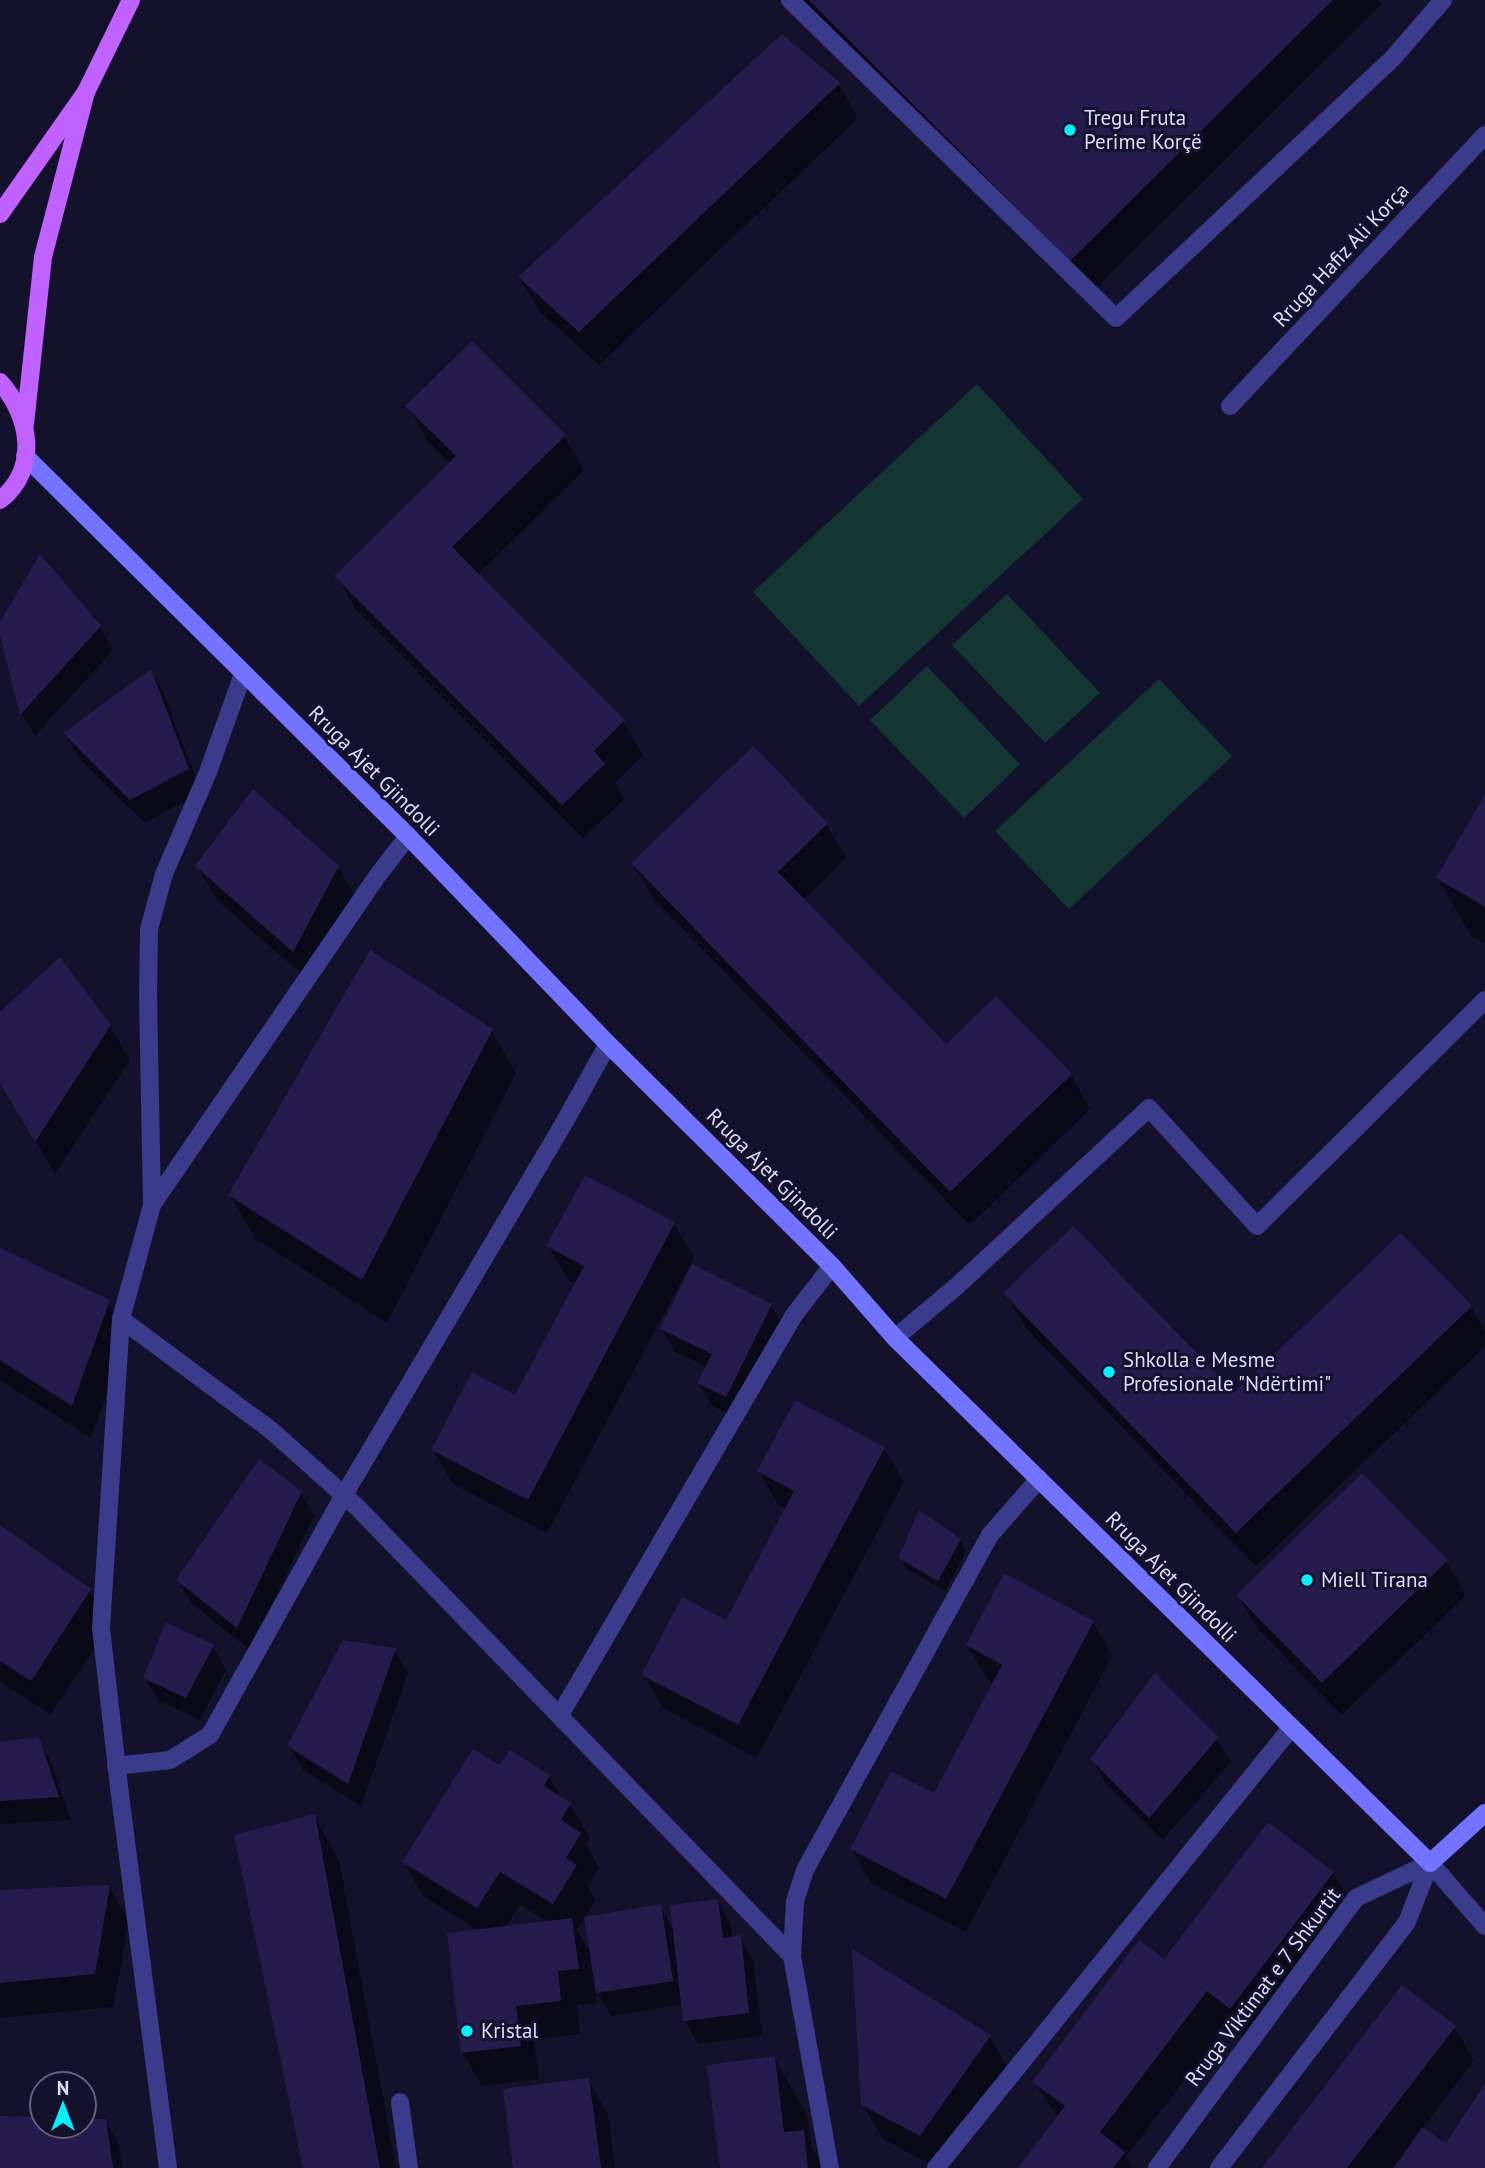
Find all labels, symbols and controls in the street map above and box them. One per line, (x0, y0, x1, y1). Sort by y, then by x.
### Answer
place label: Tregu Fruta Perime Korçë (1084, 104, 1202, 155)
marker: Tregu Fruta Perime Korçë (1062, 122, 1078, 138)
street label: Rruga Hafiz Ali Korça (1267, 177, 1414, 332)
street label: Rruga Ajet Gjindolli (303, 699, 446, 842)
street label: Rruga Ajet Gjindolli (701, 1102, 844, 1245)
place label: Shkolla e Mesme Profesionale "Ndërtimi" (1123, 1346, 1331, 1397)
marker: Shkolla e Mesme Profesionale "Ndërtimi" (1101, 1364, 1117, 1380)
street label: Rruga Ajet Gjindolli (1100, 1505, 1243, 1648)
place label: Miell Tirana (1321, 1566, 1428, 1593)
marker: Miell Tirana (1299, 1572, 1315, 1588)
street label: Rruga Viktimat e 7 Shkurtit (1179, 1882, 1346, 2091)
place label: Kristal (481, 2017, 539, 2044)
marker: Kristal (459, 2023, 475, 2039)
north arrow (28, 2070, 98, 2140)
text: N (57, 2076, 69, 2100)

